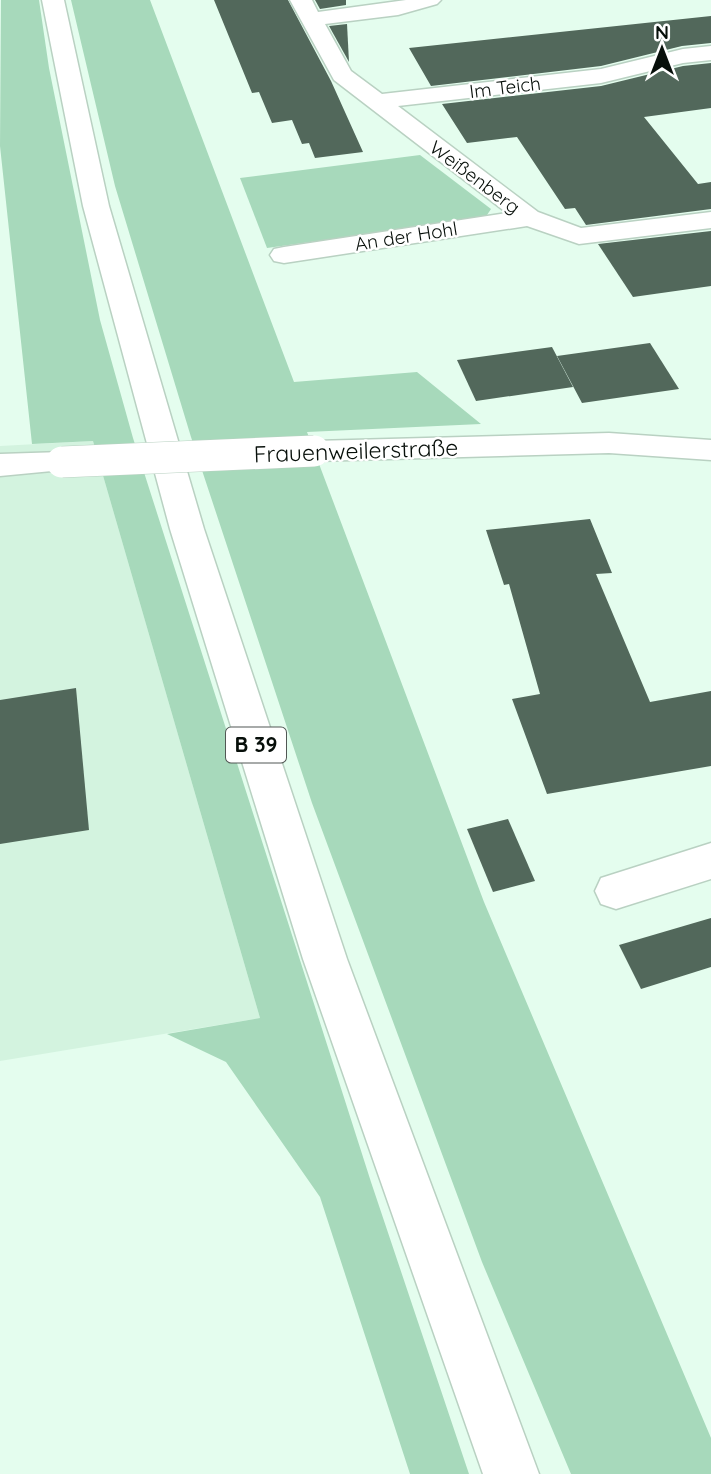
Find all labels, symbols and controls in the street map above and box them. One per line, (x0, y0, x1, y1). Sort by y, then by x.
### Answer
north arrow (627, 14, 697, 84)
text: N (655, 20, 669, 44)
street label: Im Teich (468, 71, 542, 103)
street label: Weißenberg (425, 135, 525, 219)
street label: An der Hohl (353, 216, 459, 256)
street label: Frauenweilerstraße (253, 432, 459, 469)
road number: B 39 (226, 728, 286, 762)

